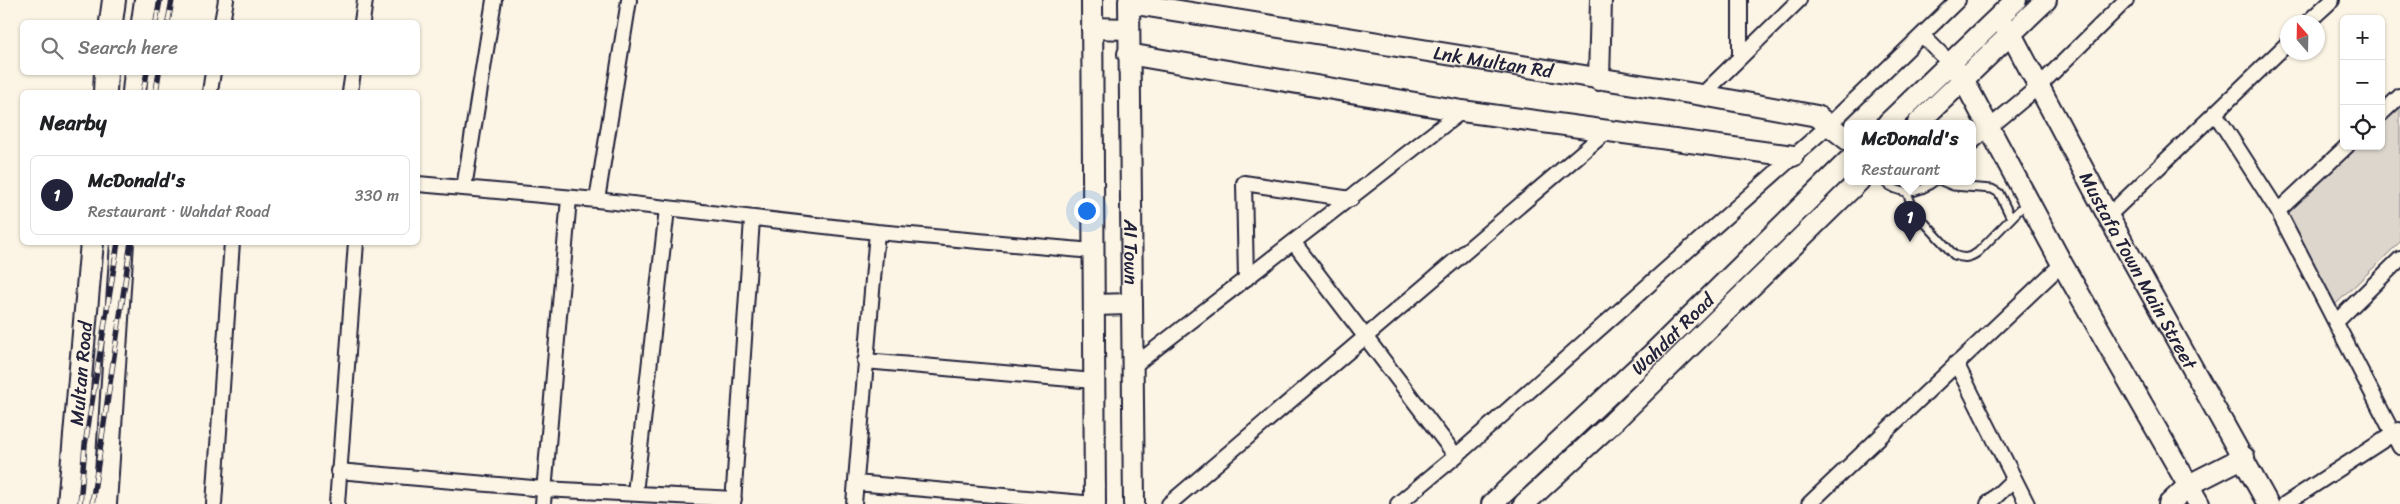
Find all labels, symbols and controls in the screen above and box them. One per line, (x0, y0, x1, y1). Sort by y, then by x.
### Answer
north arrow (2280, 15, 2325, 60)
map controls (2340, 15, 2385, 150)
button: + (2340, 15, 2385, 60)
search box (20, 20, 420, 75)
text: Search here (78, 31, 178, 64)
icon: search (38, 34, 66, 62)
street label: Lnk Multan Rd (1431, 36, 1557, 88)
button: − (2340, 60, 2385, 105)
text: Nearby (40, 104, 106, 142)
button: locate (2340, 105, 2385, 150)
popup (1844, 120, 1976, 185)
text: McDonald's (1861, 122, 1959, 155)
text: Restaurant (1861, 155, 1941, 184)
text: McDonald's (88, 164, 185, 197)
street label: Mustafa Town Main Street (2071, 165, 2207, 376)
text: 1 (54, 181, 60, 210)
text: 330 m (355, 181, 399, 210)
text: Restaurant · Wahdat Road (88, 197, 270, 226)
your location (1074, 198, 1100, 224)
pin: 1 (1894, 201, 1926, 242)
street label: AI Town (1115, 218, 1148, 285)
street label: Wahdat Road (1623, 283, 1724, 383)
street label: Multan Road (59, 318, 102, 427)

